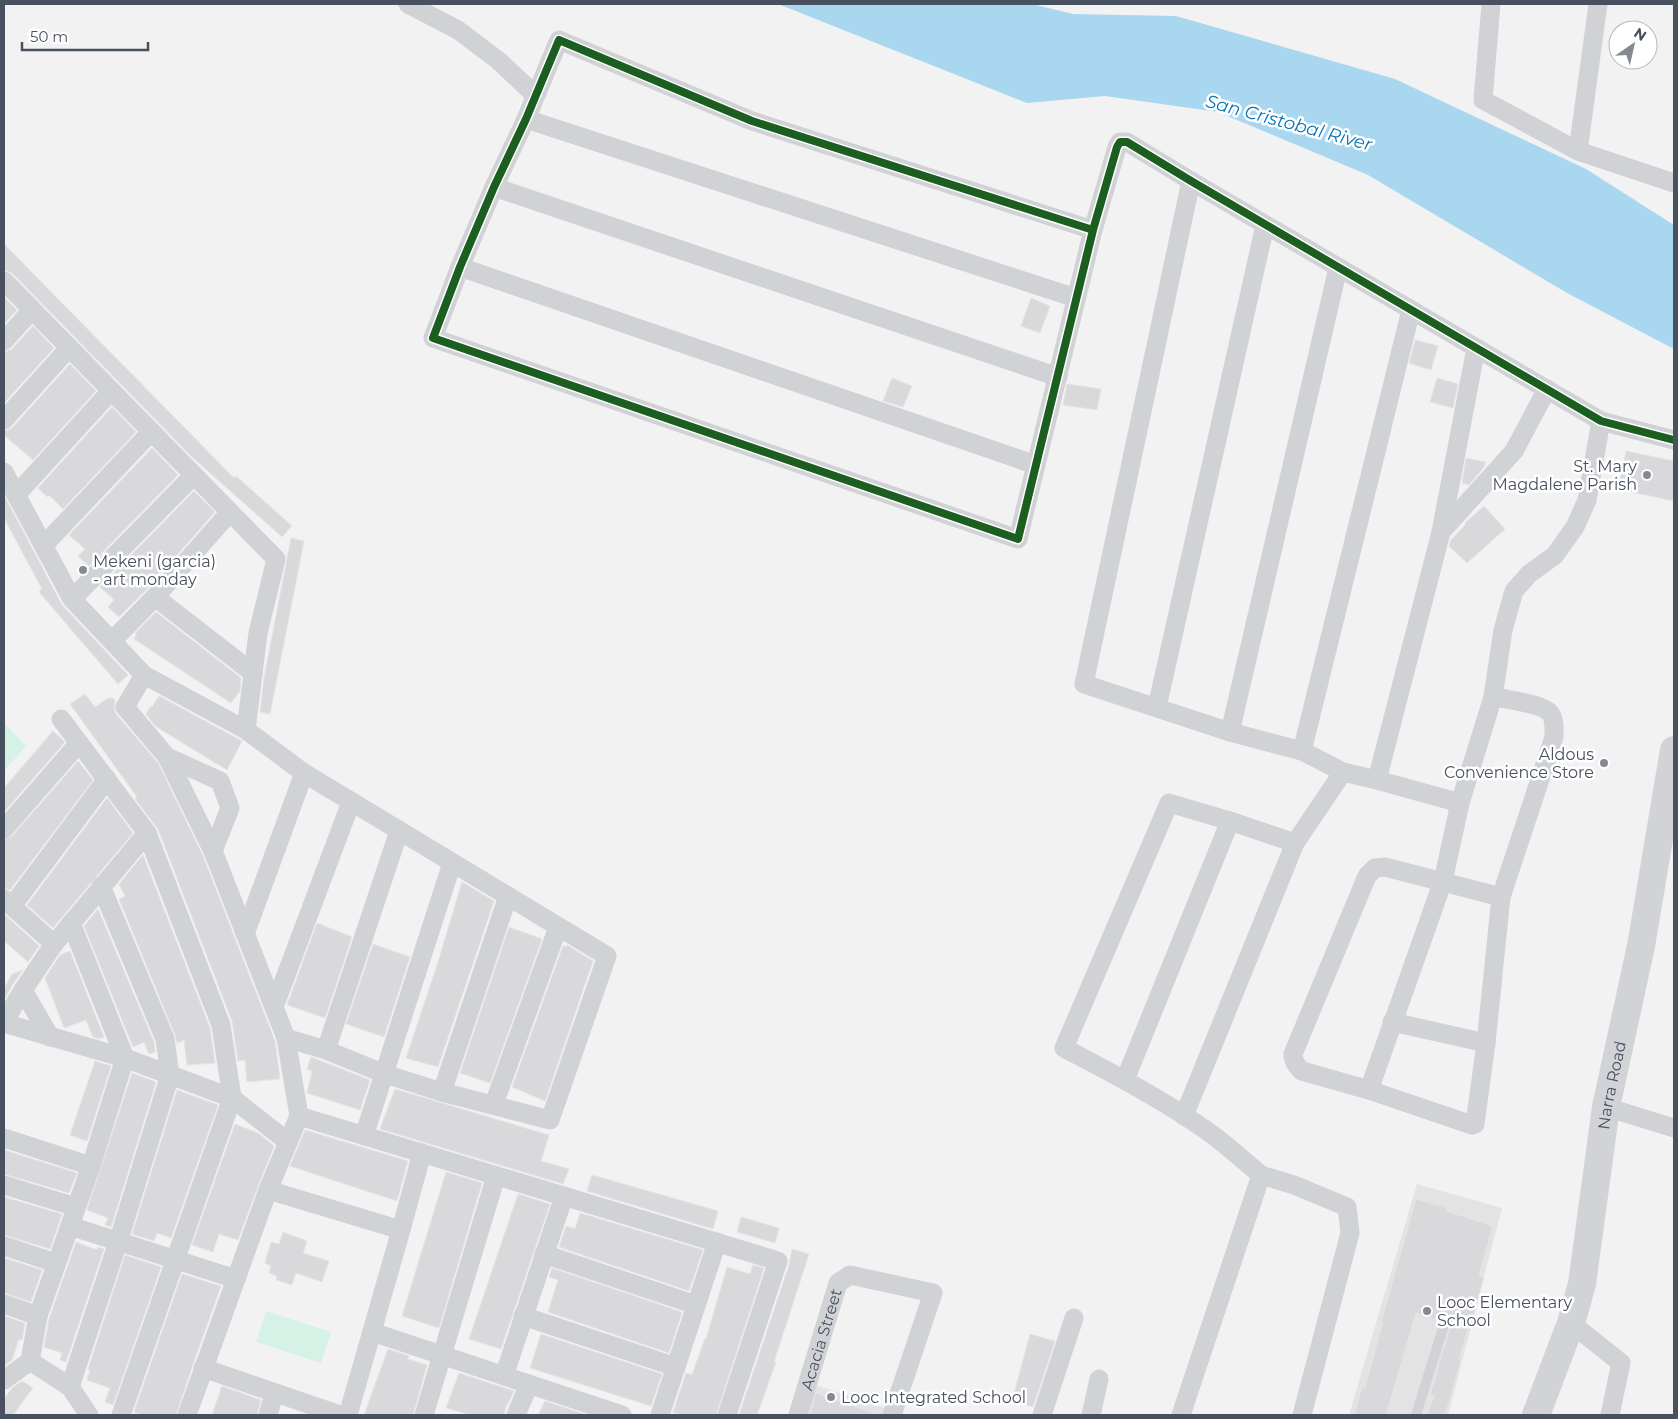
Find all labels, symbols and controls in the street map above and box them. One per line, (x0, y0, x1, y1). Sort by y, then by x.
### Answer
scale bar (22, 20, 149, 52)
north arrow (1608, 20, 1658, 70)
text: N (1631, 24, 1650, 45)
text: 50 m (30, 27, 68, 46)
water label: San Cristobal River (1203, 90, 1375, 156)
place label: St. Mary Magdalene Parish (1492, 457, 1637, 494)
marker: St. Mary Magdalene Parish (1641, 469, 1653, 481)
place label: Mekeni (garcia) - art monday (93, 552, 216, 589)
marker: Mekeni (garcia) - art monday (77, 564, 89, 576)
place label: Aldous Convenience Store (1444, 745, 1594, 782)
marker: Aldous Convenience Store (1598, 757, 1610, 769)
street label: Narra Road (1594, 1039, 1630, 1131)
street label: Acacia Street (797, 1286, 845, 1392)
place label: Looc Elementary School (1437, 1293, 1573, 1330)
marker: Looc Elementary School (1421, 1305, 1433, 1317)
place label: Looc Integrated School (841, 1388, 1026, 1407)
marker: Looc Integrated School (825, 1391, 837, 1403)

